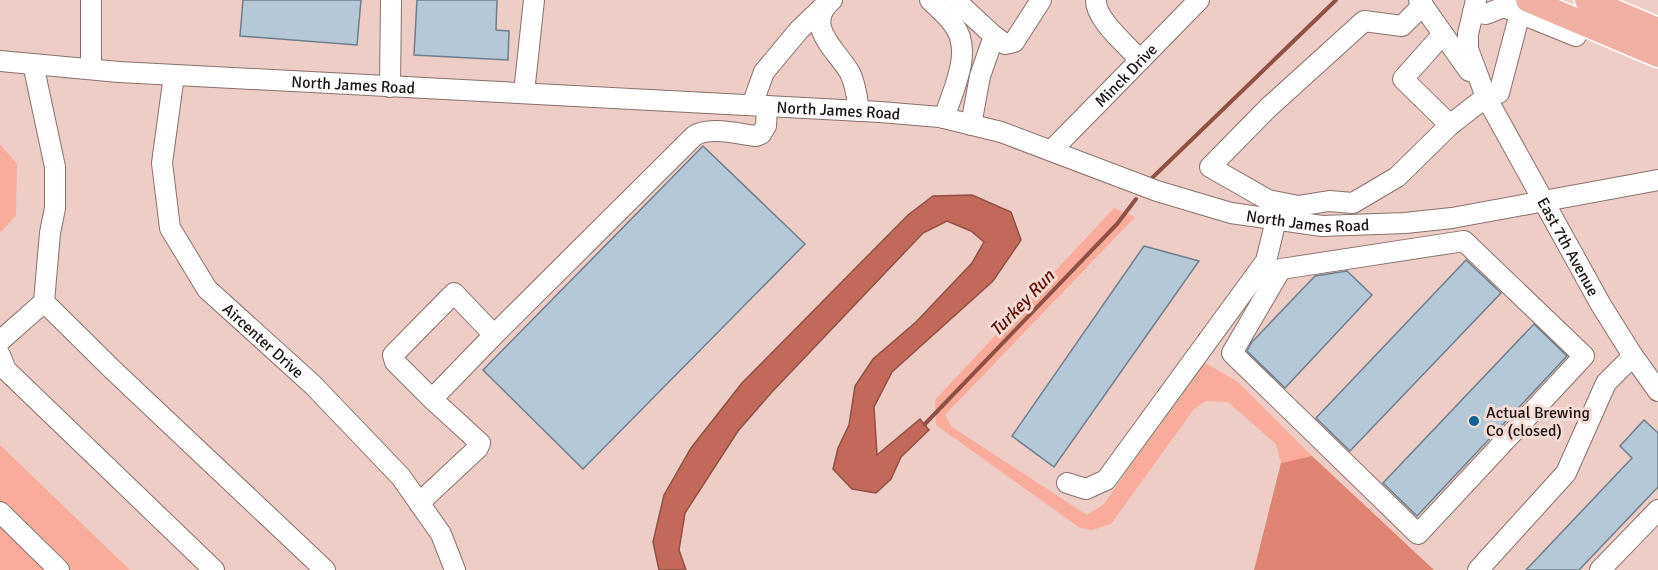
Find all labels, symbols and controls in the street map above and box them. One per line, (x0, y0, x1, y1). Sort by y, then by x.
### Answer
street label: Minck Drive (1091, 40, 1162, 112)
street label: North James Road (291, 72, 415, 99)
street label: North James Road (776, 98, 901, 125)
street label: East 7th Avenue (1532, 194, 1603, 300)
street label: North James Road (1245, 206, 1370, 237)
water label: Turkey Run (985, 264, 1060, 341)
street label: Aircenter Drive (218, 299, 308, 383)
place label: Actual Brewing Co (closed) (1486, 403, 1590, 441)
marker: Actual Brewing Co (closed) (1467, 414, 1481, 428)

